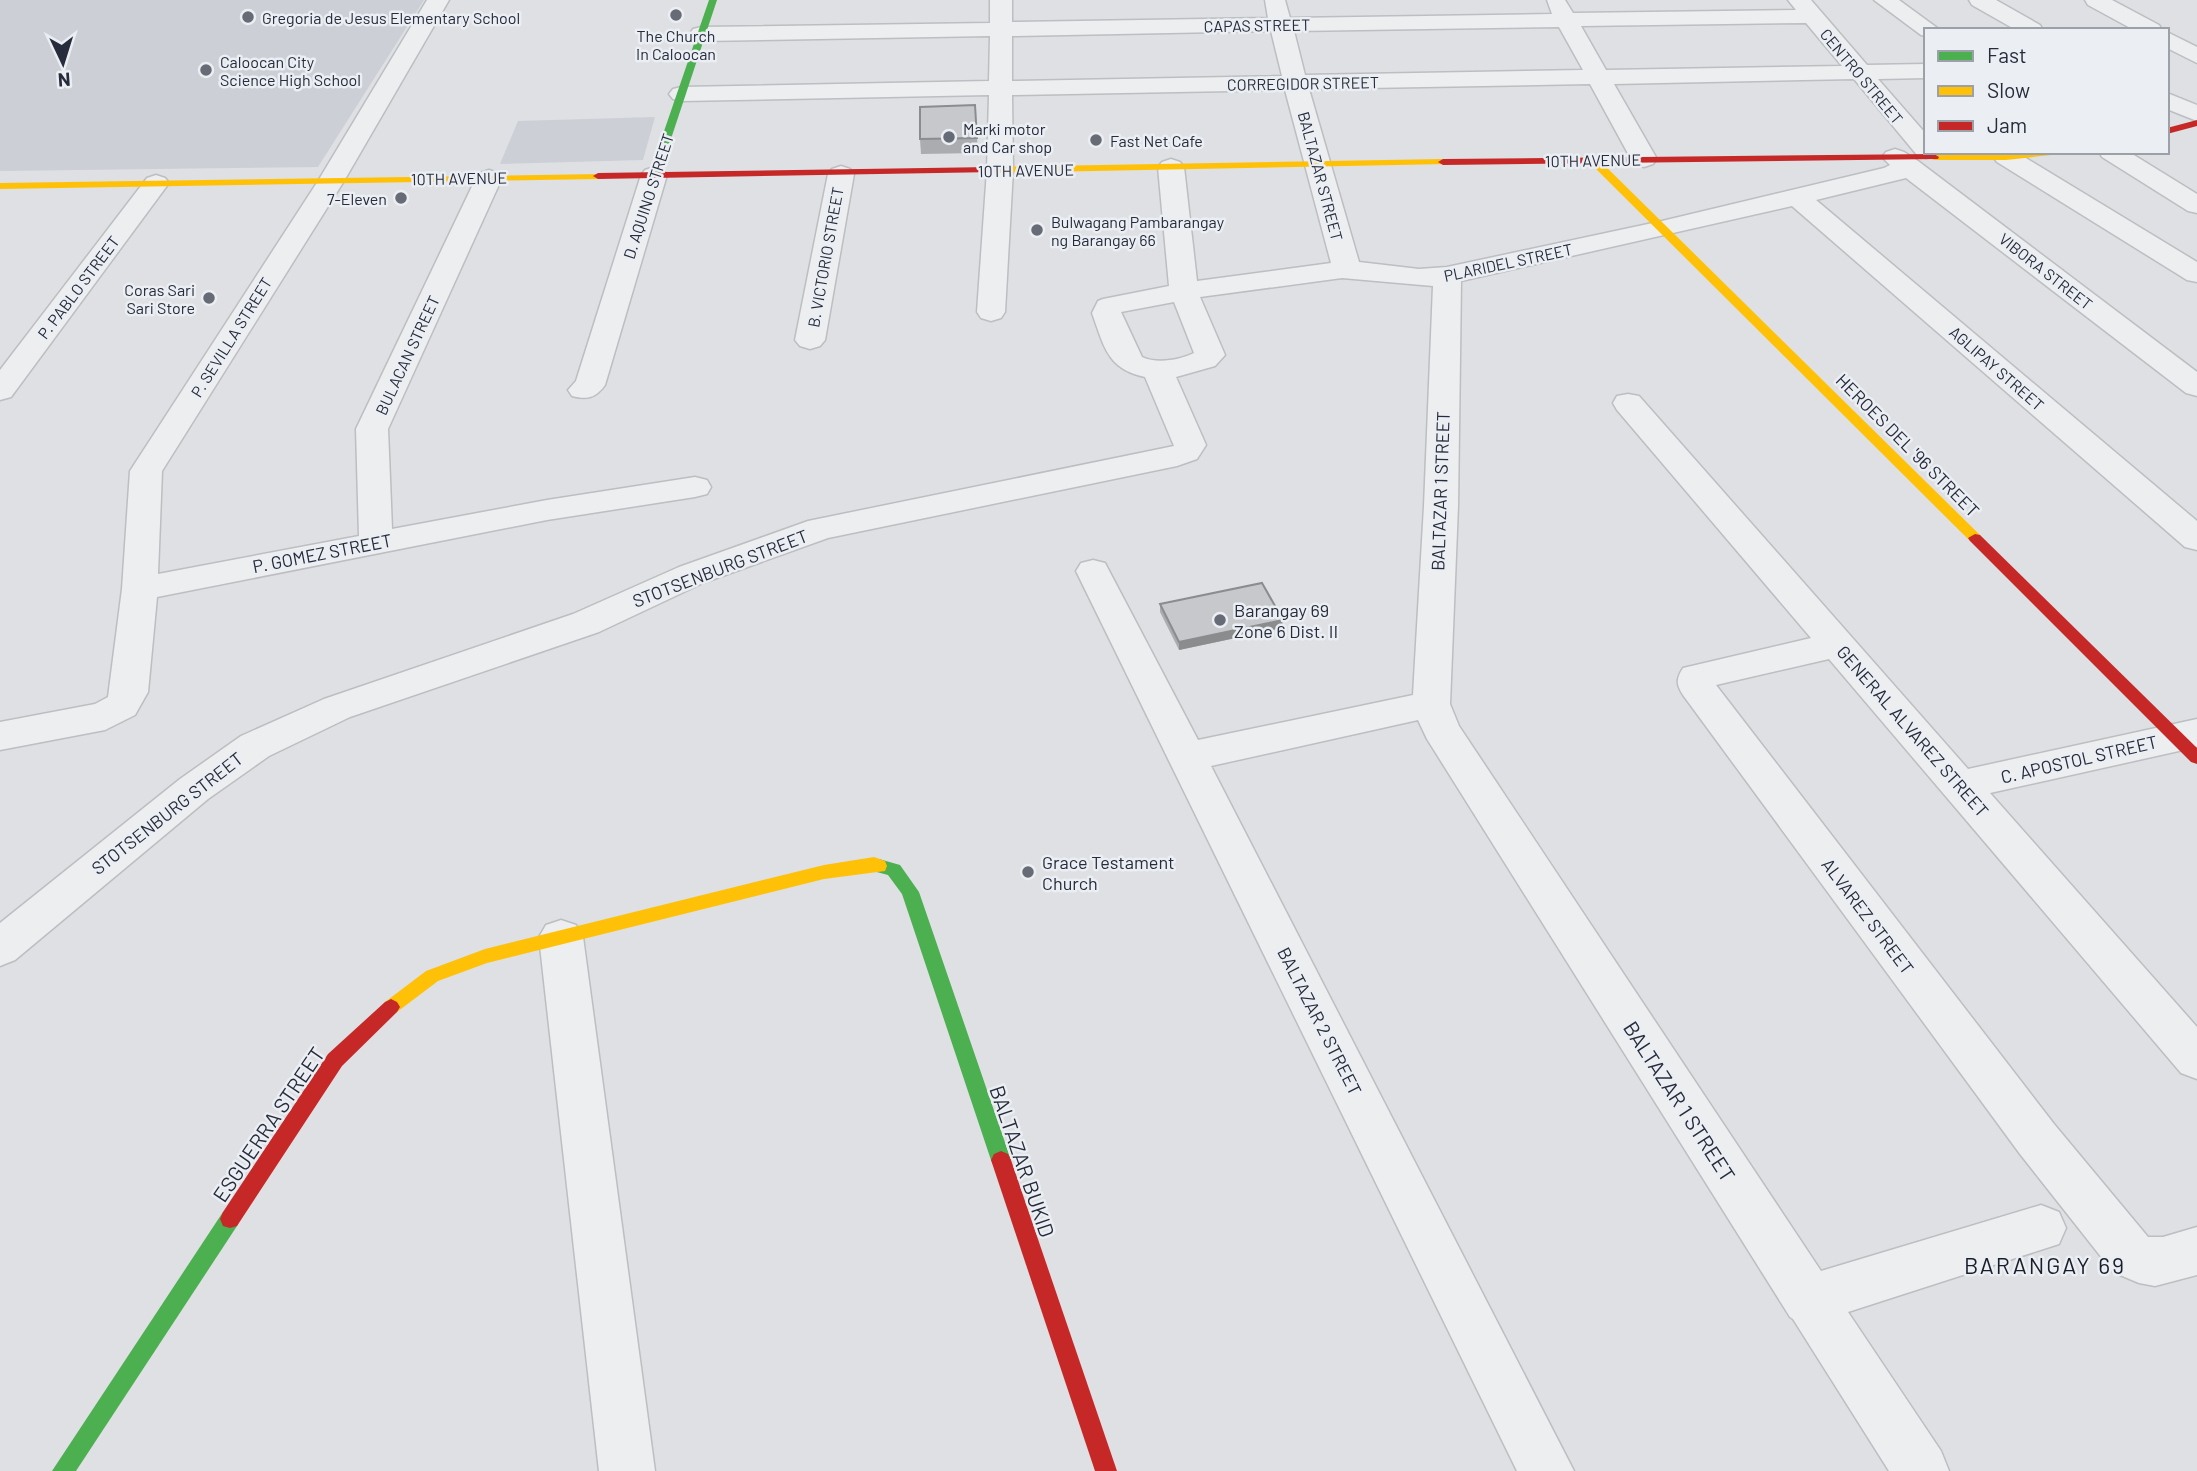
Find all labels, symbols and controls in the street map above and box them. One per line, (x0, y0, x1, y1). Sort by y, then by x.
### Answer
marker: The Church In Caloocan (668, 7, 684, 23)
place label: Gregoria de Jesus Elementary School (262, 8, 520, 27)
marker: Gregoria de Jesus Elementary School (240, 9, 256, 25)
street label: CAPAS STREET (1204, 15, 1310, 35)
street label: CENTRO STREET (1817, 24, 1907, 128)
place label: The Church In Caloocan (636, 26, 716, 63)
north arrow (28, 28, 98, 98)
legend (1924, 28, 2169, 154)
text: Fast (1987, 42, 2027, 67)
place label: Caloocan City Science High School (220, 52, 361, 89)
marker: Caloocan City Science High School (198, 62, 214, 78)
text: N (57, 69, 71, 92)
street label: CORREGIDOR STREET (1227, 72, 1379, 94)
text: Slow (1987, 77, 2030, 102)
street label: BALTAZAR STREET (1295, 109, 1347, 243)
text: Jam (1987, 112, 2027, 137)
place label: Marki motor and Car shop (963, 119, 1052, 156)
marker: Marki motor and Car shop (941, 129, 957, 145)
street label: D. AQUINO STREET (619, 131, 677, 261)
place label: Fast Net Cafe (1110, 131, 1203, 150)
marker: Fast Net Cafe (1088, 132, 1104, 148)
street label: 10TH AVENUE (1545, 150, 1641, 170)
street label: 10TH AVENUE (978, 160, 1074, 180)
street label: 10TH AVENUE (411, 168, 507, 188)
street label: B. VICTORIO STREET (803, 185, 847, 329)
place label: 7-Eleven (327, 189, 387, 208)
marker: 7-Eleven (393, 190, 409, 206)
place label: Bulwagang Pambarangay ng Barangay 66 (1051, 212, 1225, 249)
marker: Bulwagang Pambarangay ng Barangay 66 (1029, 222, 1045, 238)
street label: VIBORA STREET (1996, 229, 2096, 313)
street label: P. PABLO STREET (33, 232, 123, 342)
street label: PLARIDEL STREET (1442, 239, 1574, 285)
street label: P. SEVILLA STREET (187, 274, 275, 400)
place label: Coras Sari Sari Store (124, 280, 195, 317)
marker: Coras Sari Sari Store (201, 290, 217, 306)
street label: BULACAN STREET (371, 292, 443, 418)
street label: AGLIPAY STREET (1946, 322, 2048, 414)
street label: HEROES DEL '96 STREET (1832, 369, 1984, 521)
street label: BALTAZAR 1 STREET (1426, 411, 1454, 571)
street label: STOTSENBURG STREET (629, 524, 811, 612)
street label: P. GOMEZ STREET (250, 529, 394, 577)
place label: Barangay 69 Zone 6 Dist. II (1234, 599, 1338, 642)
marker: Barangay 69 Zone 6 Dist. II (1212, 612, 1228, 628)
street label: GENERAL ALVAREZ STREET (1832, 641, 1994, 821)
street label: C. APOSTOL STREET (1999, 730, 2159, 788)
street label: STOTSENBURG STREET (87, 747, 247, 879)
place label: Grace Testament Church (1042, 851, 1175, 894)
street label: ALVAREZ STREET (1817, 854, 1919, 978)
marker: Grace Testament Church (1020, 864, 1036, 880)
street label: BALTAZAR 2 STREET (1273, 943, 1367, 1099)
street label: BALTAZAR 1 STREET (1619, 1016, 1741, 1186)
street label: ESGUERRA STREET (207, 1042, 329, 1206)
street label: BALTAZAR BUKID (985, 1082, 1061, 1240)
district label: BARANGAY 69 (1964, 1251, 2126, 1279)

